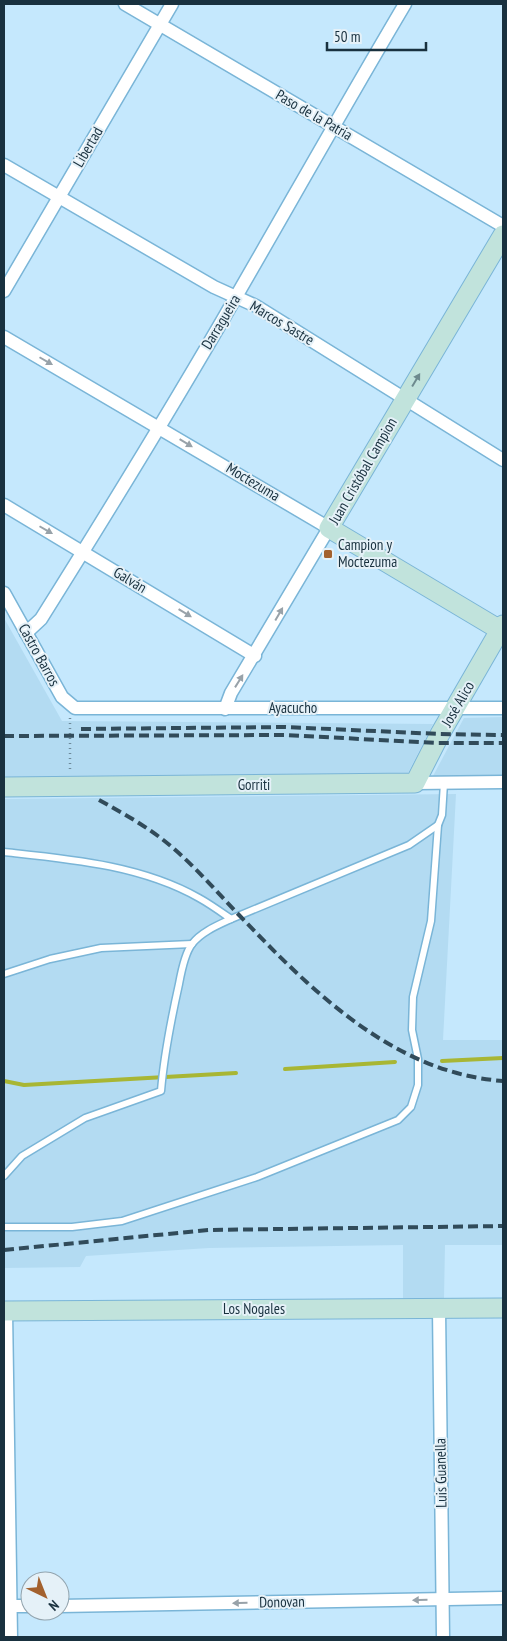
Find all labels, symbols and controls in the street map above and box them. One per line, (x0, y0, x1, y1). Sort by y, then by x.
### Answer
scale bar (327, 20, 426, 52)
text: 50 m (334, 27, 360, 46)
street label: Paso de la Patria (272, 85, 356, 144)
street label: Libertad (69, 123, 107, 170)
street label: Darragueira (197, 291, 244, 353)
street label: Marcos Sastre (247, 296, 318, 349)
one-way arrow (39, 357, 53, 366)
one-way arrow (412, 374, 421, 387)
street label: Juan Cristóbal Campion (324, 414, 401, 528)
one-way arrow (180, 439, 193, 448)
street label: Moctezuma (223, 458, 283, 505)
one-way arrow (38, 526, 53, 534)
place label: Campion y Moctezuma (338, 535, 397, 571)
marker: Campion y Moctezuma (322, 548, 334, 560)
street label: Galván (110, 562, 150, 597)
one-way arrow (275, 607, 284, 620)
one-way arrow (179, 609, 192, 618)
street label: Castro Barros (15, 620, 64, 689)
one-way arrow (234, 675, 243, 688)
street label: José Alico (436, 678, 478, 731)
street label: Ayacucho (269, 698, 317, 717)
street label: Gorriti (238, 775, 270, 794)
street label: Los Nogales (223, 1299, 285, 1318)
street label: Luis Guanella (430, 1438, 451, 1508)
north arrow (20, 1571, 70, 1621)
street label: Donovan (259, 1592, 305, 1611)
text: N (45, 1596, 63, 1615)
one-way arrow (411, 1596, 427, 1604)
one-way arrow (231, 1599, 247, 1607)

